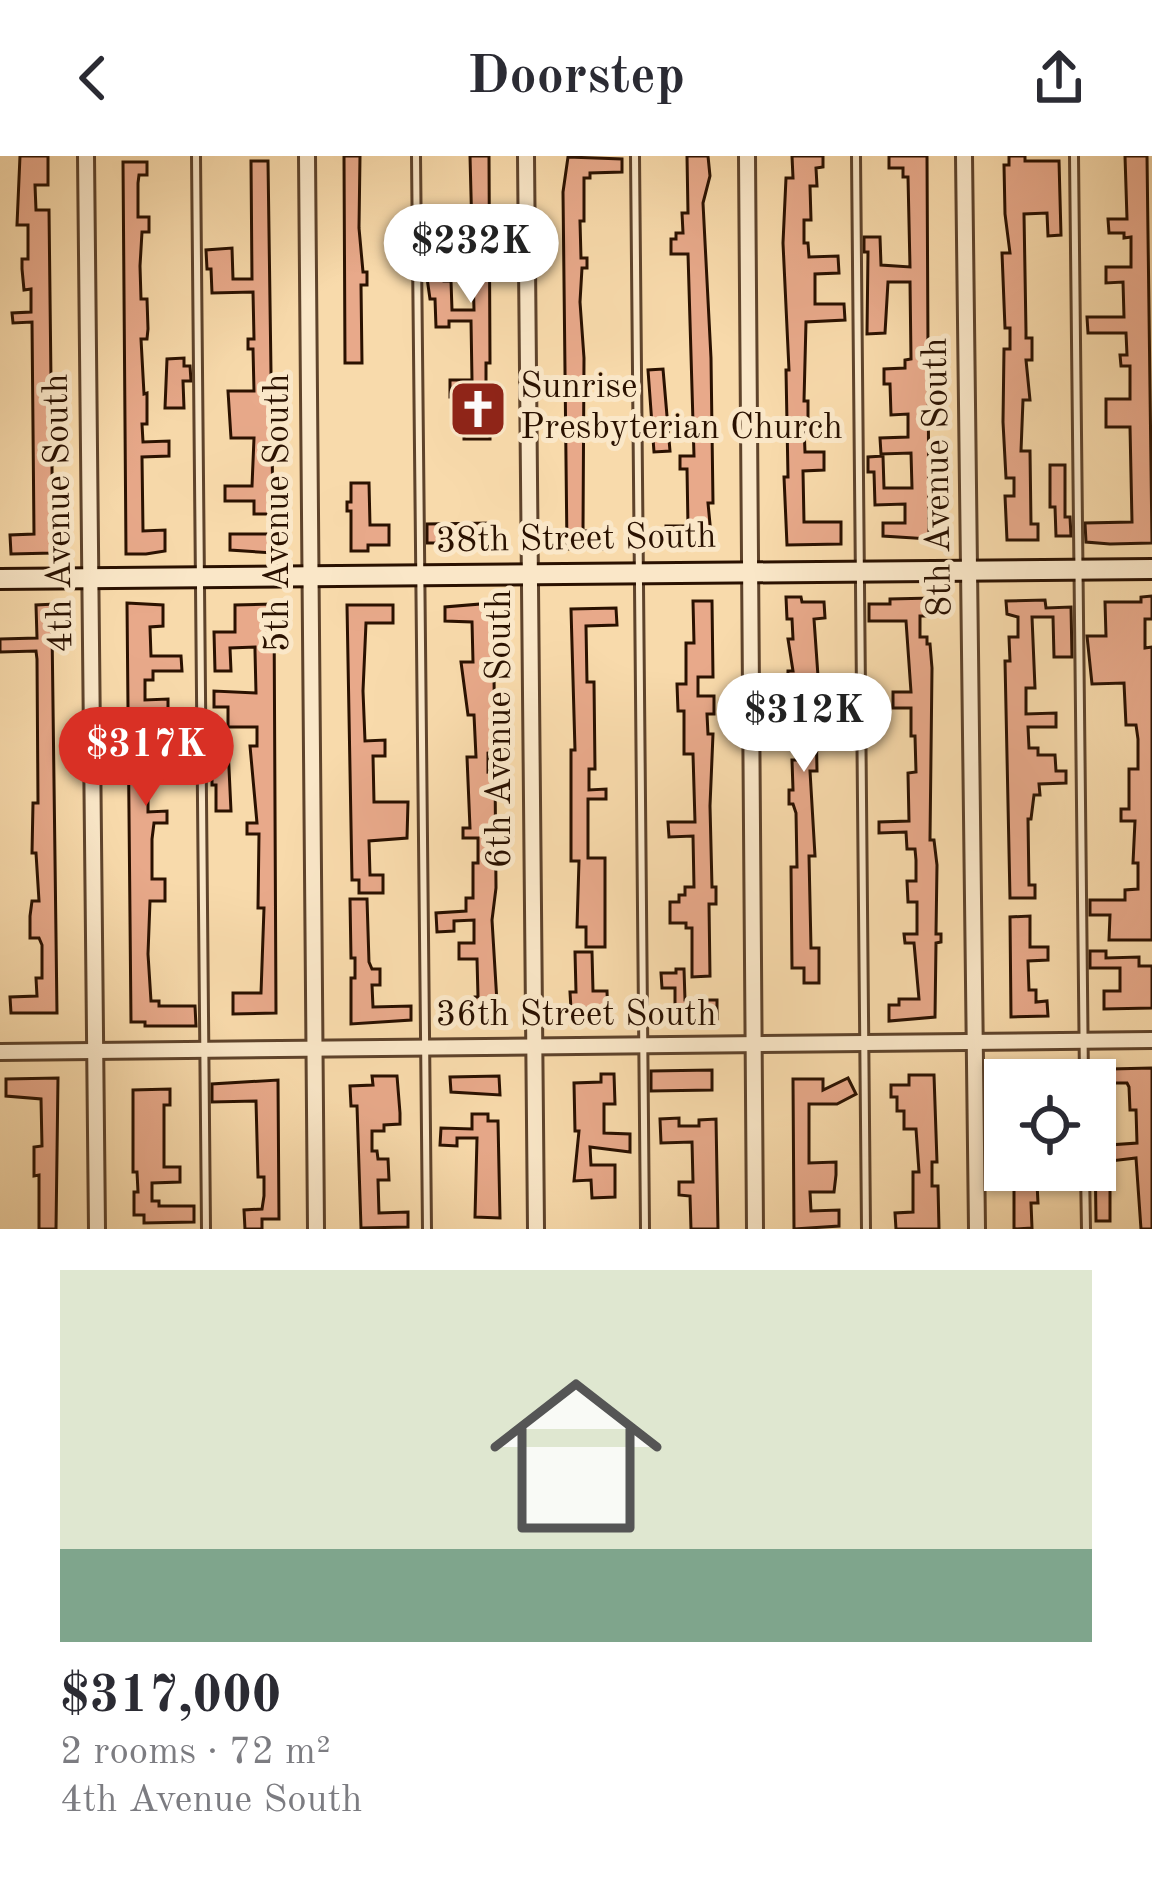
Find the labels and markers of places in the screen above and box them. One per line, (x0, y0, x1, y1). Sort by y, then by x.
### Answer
pin: $232K (387, 204, 555, 306)
place label: Sunrise Presbyterian Church (520, 370, 843, 447)
church icon: Sunrise Presbyterian Church (447, 378, 509, 440)
pin: $312K (720, 673, 888, 775)
pin: $317K (62, 707, 230, 809)

